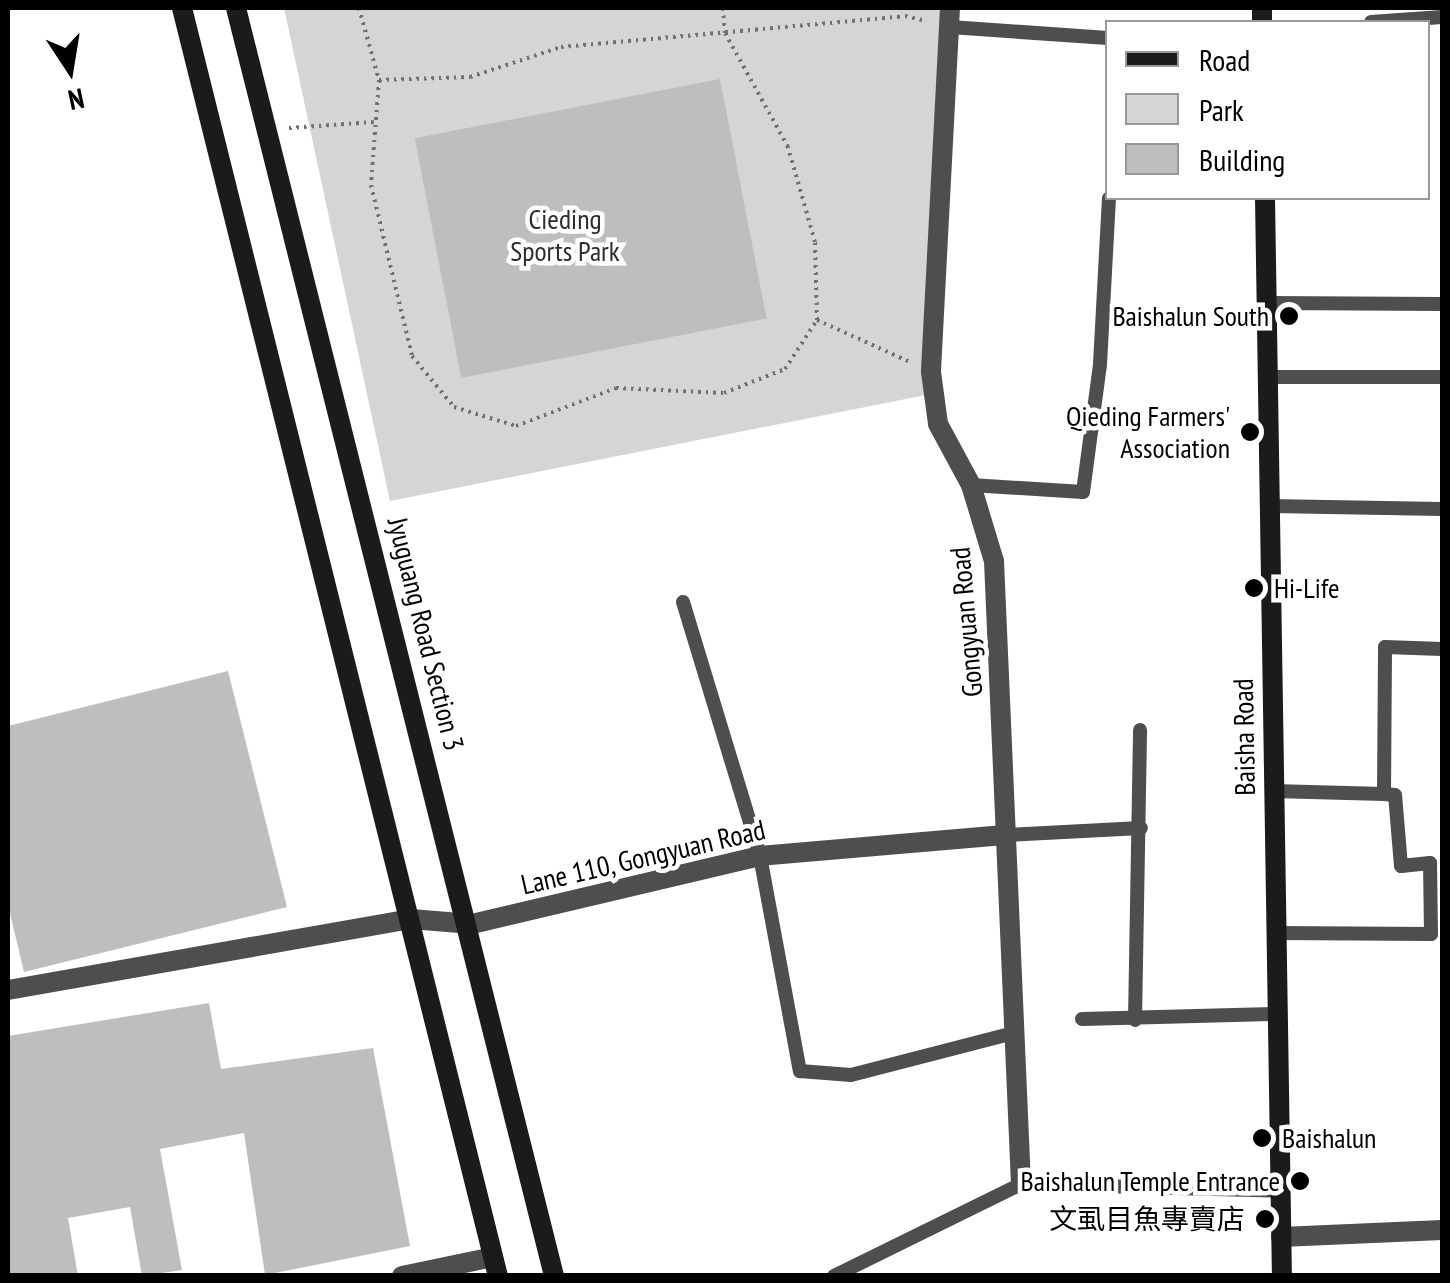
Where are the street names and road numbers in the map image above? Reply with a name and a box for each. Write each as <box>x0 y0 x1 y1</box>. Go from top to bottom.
street label: Jyuguang Road Section 3 <box>381 514 471 754</box>
street label: Gongyuan Road <box>943 546 989 698</box>
street label: Baisha Road <box>1226 678 1262 796</box>
street label: Lane 110, Gongyuan Road <box>517 812 769 902</box>

